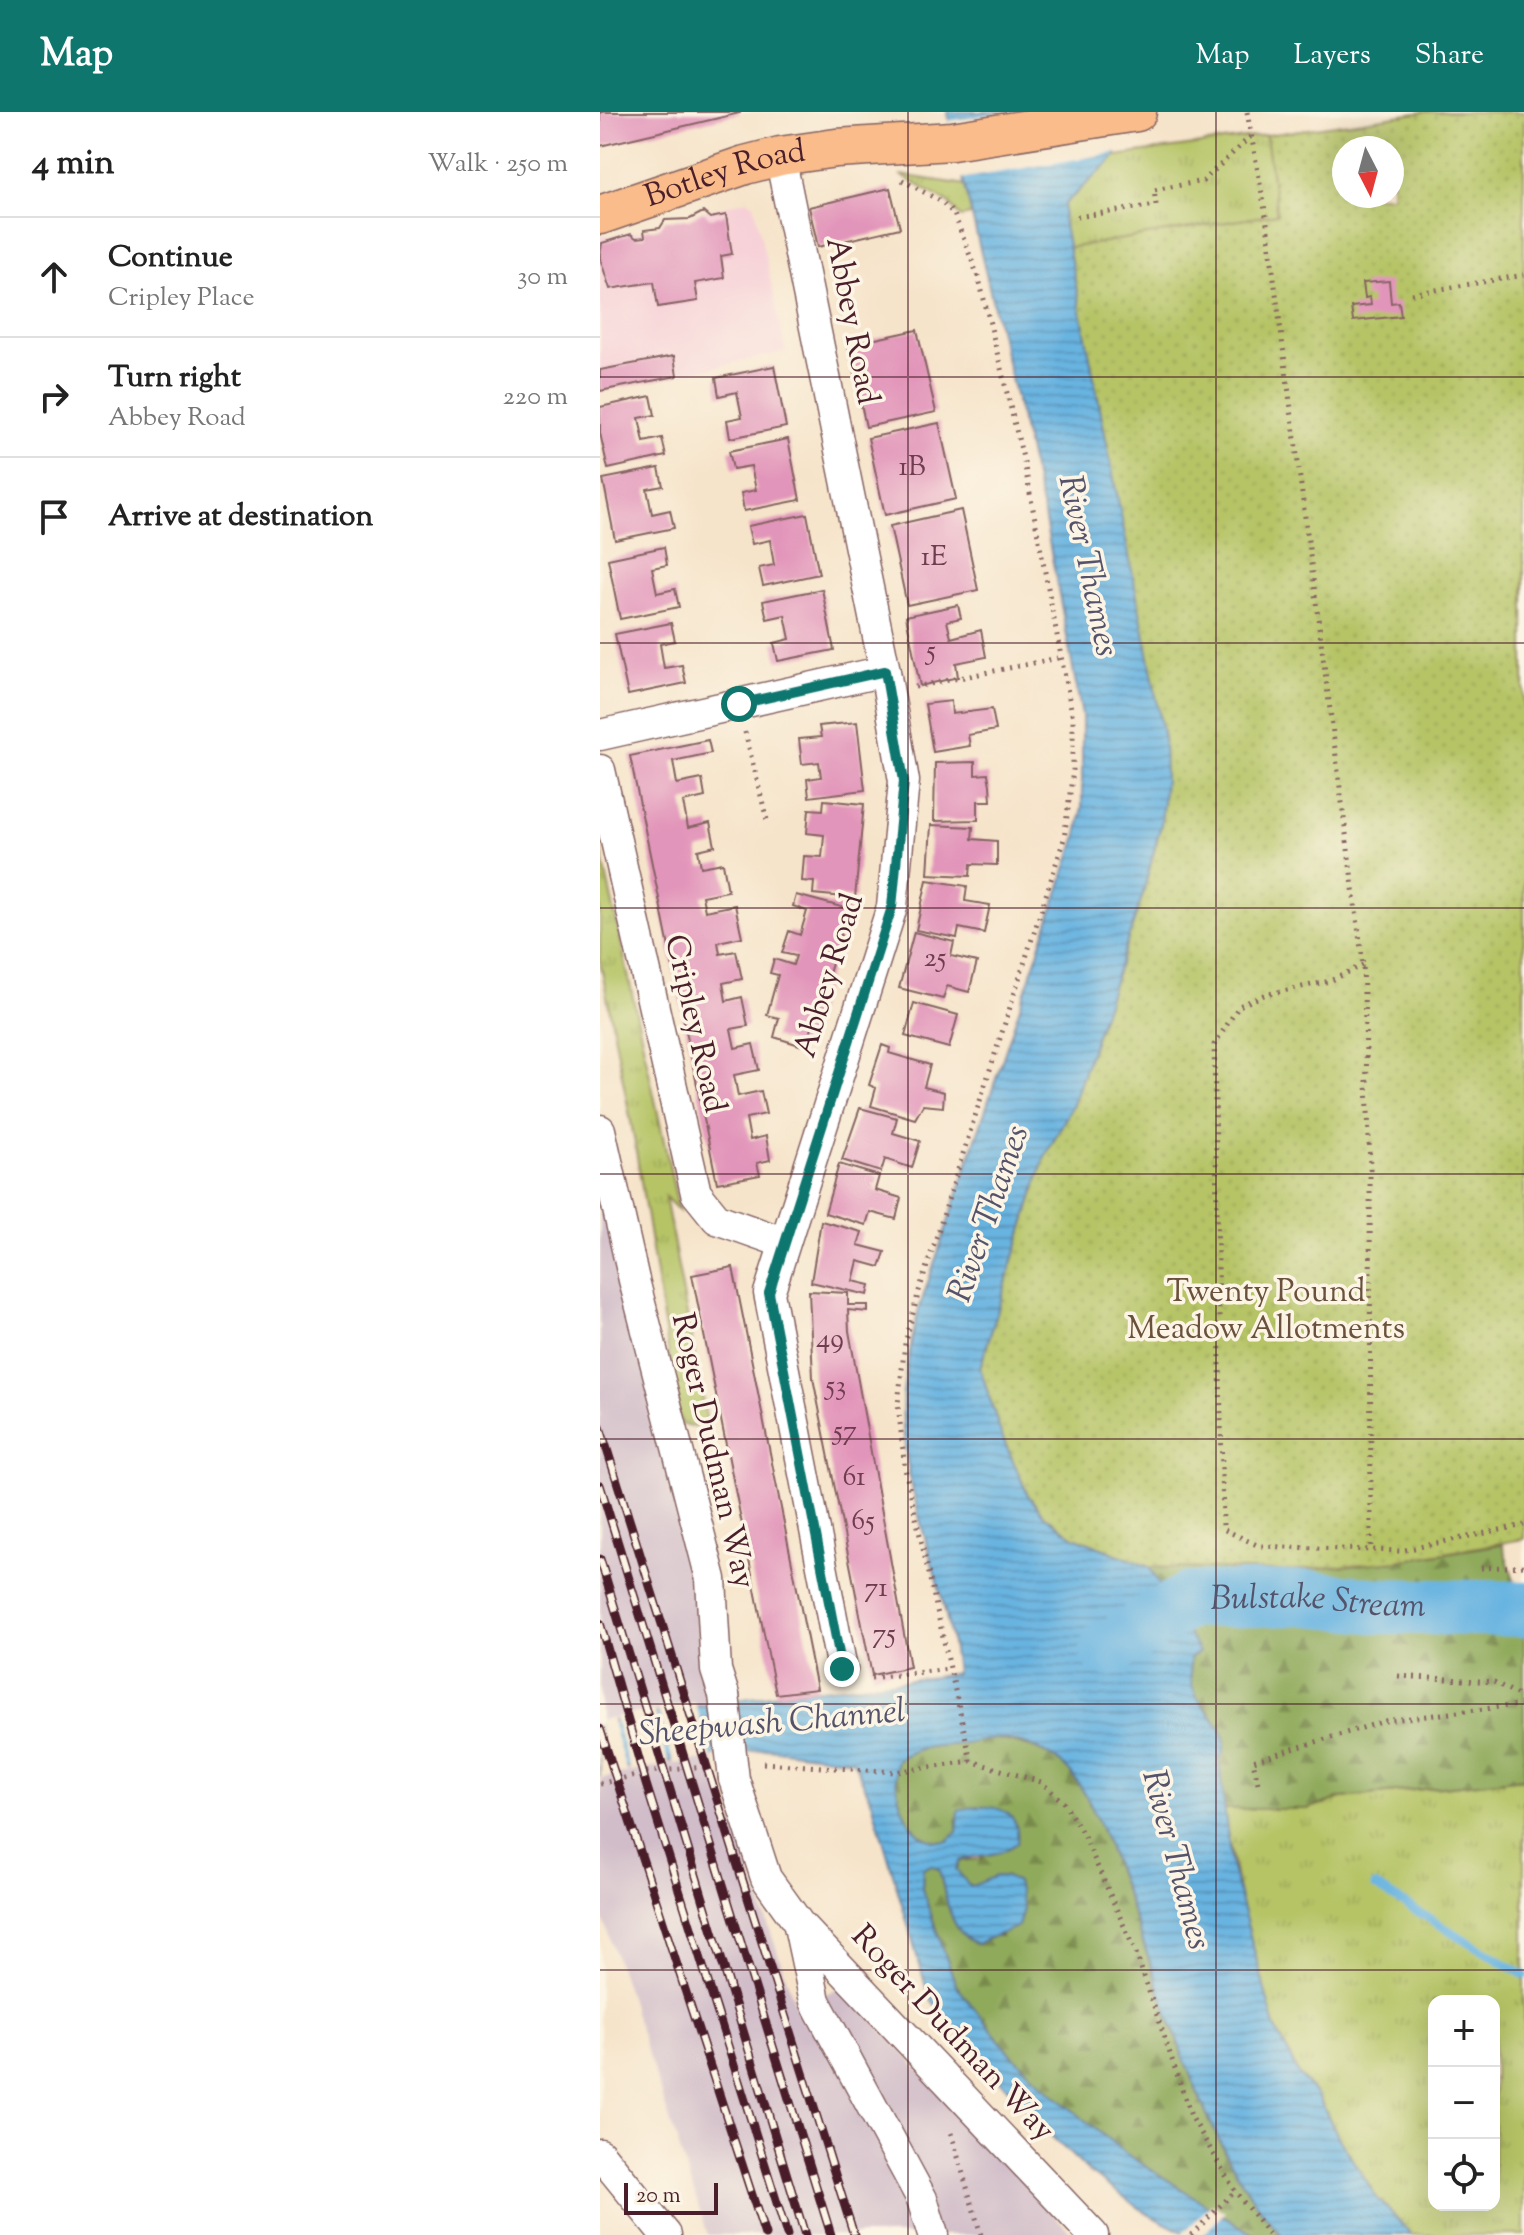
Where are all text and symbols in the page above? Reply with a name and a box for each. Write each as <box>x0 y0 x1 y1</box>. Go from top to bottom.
text: Map <box>40 29 113 83</box>
text: Map <box>1196 36 1249 76</box>
text: Layers <box>1293 36 1371 76</box>
text: Share <box>1415 36 1484 76</box>
street label: Botley Road <box>639 130 809 221</box>
north arrow <box>1332 136 1404 208</box>
text: 4 min <box>32 140 114 189</box>
text: Walk · 250 m <box>427 146 568 183</box>
street label: Abbey Road <box>812 233 890 409</box>
text: Continue <box>108 237 233 280</box>
icon: ahead <box>32 255 76 299</box>
text: 30 m <box>517 259 568 296</box>
text: Cripley Place <box>108 280 255 317</box>
text: Turn right <box>108 357 241 400</box>
icon: right <box>32 375 76 419</box>
text: 220 m <box>503 379 568 416</box>
text: Abbey Road <box>108 400 246 437</box>
house number: 1B <box>898 448 926 488</box>
water label: River Thames <box>1044 471 1130 661</box>
icon: arrive <box>32 495 76 539</box>
text: Arrive at destination <box>108 496 373 539</box>
house number: 1E <box>921 538 947 578</box>
house number: 5 <box>924 632 936 672</box>
route start <box>721 686 757 722</box>
street label: Abbey Road <box>783 888 877 1064</box>
street label: Cripley Road <box>651 930 737 1118</box>
house number: 25 <box>924 939 947 979</box>
water label: River Thames <box>937 1119 1043 1309</box>
park label: Twenty Pound Meadow Allotments <box>1127 1270 1405 1353</box>
street label: Roger Dudman Way <box>658 1309 766 1593</box>
house number: 49 <box>816 1320 844 1360</box>
house number: 53 <box>824 1367 846 1407</box>
house number: 57 <box>831 1412 857 1452</box>
house number: 61 <box>842 1458 866 1498</box>
house number: 65 <box>851 1502 875 1542</box>
house number: 71 <box>864 1569 888 1609</box>
water label: Bulstake Stream <box>1210 1573 1427 1631</box>
house number: 75 <box>872 1615 896 1655</box>
route end <box>824 1651 860 1687</box>
water label: Sheepwash Channel <box>636 1688 908 1760</box>
water label: River Thames <box>1127 1765 1223 1955</box>
street label: Roger Dudman Way <box>839 1915 1065 2153</box>
map controls <box>1428 1995 1500 2211</box>
button: + <box>1428 1995 1500 2067</box>
button: − <box>1428 2067 1500 2139</box>
button: locate <box>1428 2139 1500 2211</box>
scale bar <box>624 2179 718 2215</box>
text: 20 m <box>636 2181 681 2213</box>

